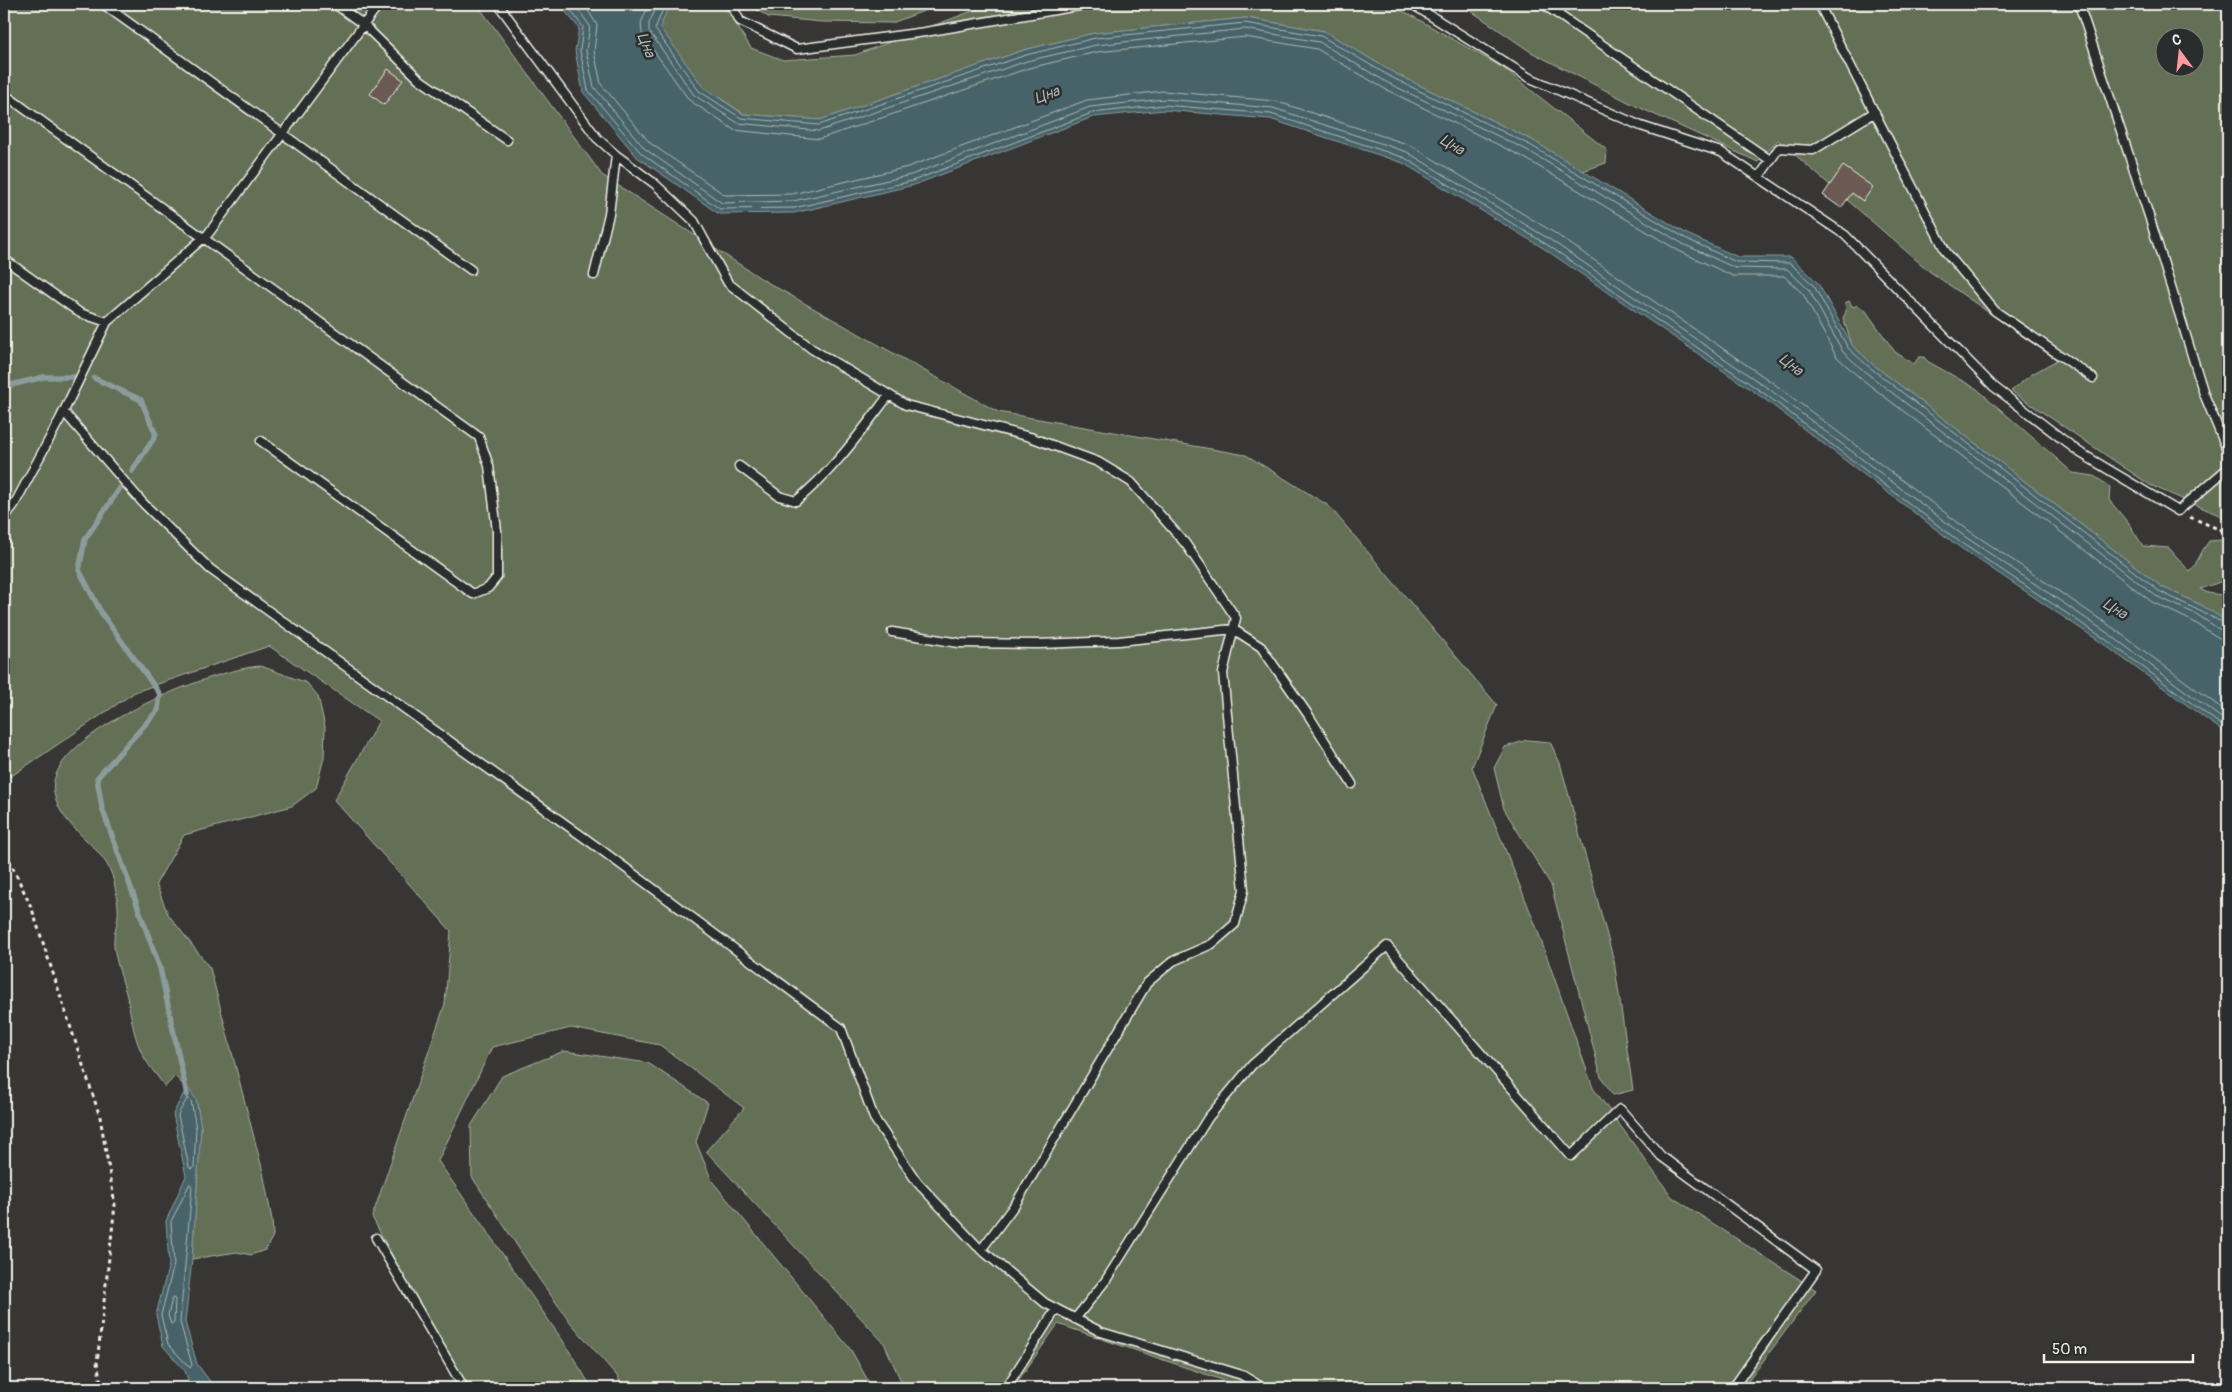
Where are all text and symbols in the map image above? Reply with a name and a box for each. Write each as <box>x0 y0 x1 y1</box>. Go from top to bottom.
north arrow <box>2154 28 2204 78</box>
water label: Цна <box>633 30 660 61</box>
text: С <box>2170 31 2183 49</box>
water label: Цна <box>1032 81 1063 108</box>
water label: Цна <box>1436 130 1469 160</box>
water label: Цна <box>1775 350 1808 381</box>
water label: Цна <box>2099 594 2132 624</box>
scale bar <box>2044 1332 2193 1364</box>
text: 50 m <box>2052 1340 2087 1359</box>

